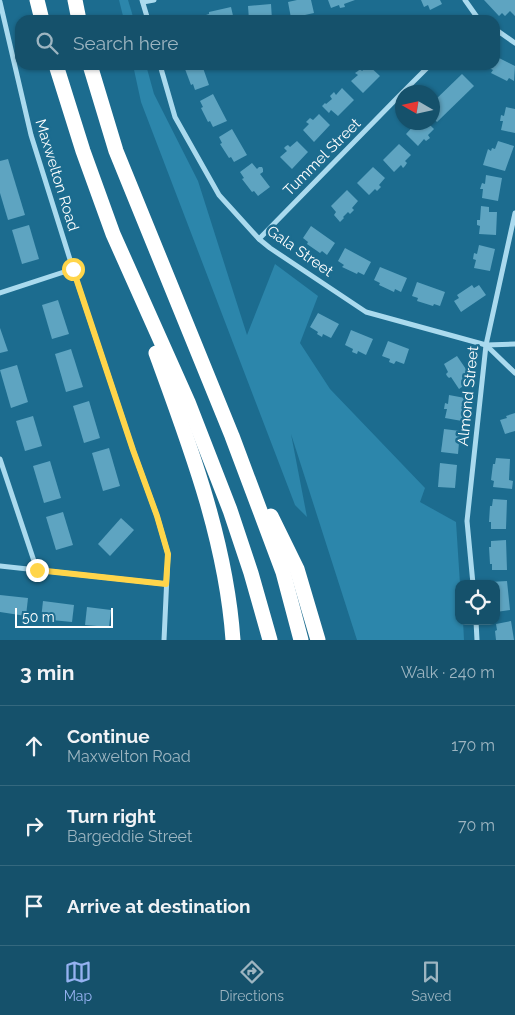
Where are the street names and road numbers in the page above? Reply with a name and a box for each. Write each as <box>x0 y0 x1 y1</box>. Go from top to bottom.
street label: Tummel Street <box>279 114 365 200</box>
street label: Maxwelton Road <box>31 117 83 233</box>
street label: Gala Street <box>263 222 337 280</box>
street label: Almond Street <box>454 345 482 447</box>

